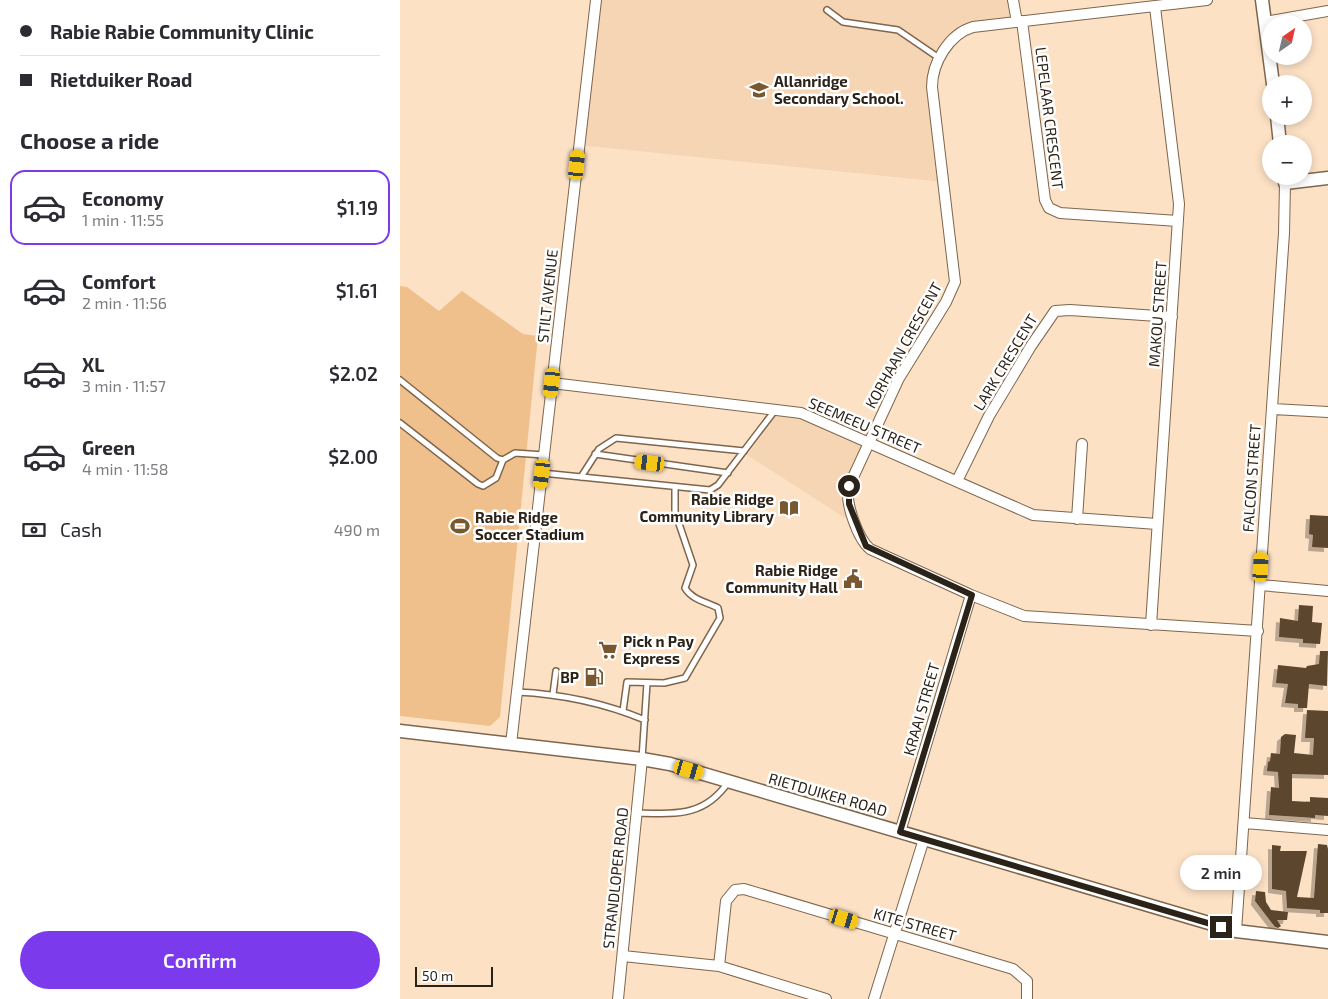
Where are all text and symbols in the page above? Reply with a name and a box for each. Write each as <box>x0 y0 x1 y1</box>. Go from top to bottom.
north arrow <box>1262 15 1312 65</box>
map controls <box>1262 15 1312 185</box>
text: Rabie Rabie Community Clinic <box>50 20 314 43</box>
street label: LEPELAAR CRESCENT <box>1032 46 1068 190</box>
text: Rietduiker Road <box>50 68 192 91</box>
place label: Allanridge Secondary School. <box>774 72 904 108</box>
button: + <box>1262 75 1312 125</box>
school or university icon: Allanridge Secondary School. <box>748 79 770 101</box>
text: Choose a ride <box>20 127 159 153</box>
button: − <box>1262 135 1312 185</box>
car <box>567 149 586 181</box>
icon: car <box>22 185 67 230</box>
text: Economy <box>82 187 164 210</box>
text: $1.19 <box>336 196 378 219</box>
text: 1 min · 11:55 <box>82 210 164 229</box>
street label: STILT AVENUE <box>533 248 561 344</box>
street label: MAKOU STREET <box>1144 260 1170 368</box>
icon: car <box>22 268 67 313</box>
text: Comfort <box>82 270 156 293</box>
text: $1.61 <box>336 279 378 302</box>
street label: KORHAAN CRESCENT <box>861 279 945 411</box>
text: 2 min · 11:56 <box>82 293 167 312</box>
street label: LARK CRESCENT <box>969 310 1041 413</box>
icon: car <box>22 351 67 396</box>
text: XL <box>82 353 104 376</box>
text: $2.02 <box>329 362 378 385</box>
car <box>542 367 561 399</box>
text: 3 min · 11:57 <box>82 376 166 395</box>
street label: SEEMEEU STREET <box>806 393 924 457</box>
street label: FALCON STREET <box>1238 423 1264 533</box>
icon: car <box>22 434 67 479</box>
text: Green <box>82 436 135 459</box>
text: $2.00 <box>328 445 378 468</box>
car <box>634 454 665 472</box>
car <box>532 458 551 490</box>
text: 4 min · 11:58 <box>82 459 168 478</box>
route start <box>838 475 860 497</box>
place label: Rabie Ridge Community Library <box>639 490 774 526</box>
library icon: Rabie Ridge Community Library <box>778 497 800 519</box>
place label: Rabie Ridge Soccer Stadium <box>475 508 584 543</box>
sports icon: Rabie Ridge Soccer Stadium <box>449 515 471 537</box>
icon: cash <box>20 516 48 544</box>
text: Cash <box>60 518 102 541</box>
text: 490 m <box>334 520 380 539</box>
car <box>1252 552 1269 582</box>
place label: Rabie Ridge Community Hall <box>726 561 838 597</box>
public building icon: Rabie Ridge Community Hall <box>842 568 864 590</box>
place label: Pick n Pay Express <box>623 632 695 667</box>
supermarket icon: Pick n Pay Express <box>597 639 619 661</box>
street label: KRAAI STREET <box>899 660 943 758</box>
fuel station icon: BP <box>583 666 605 688</box>
place label: BP <box>560 668 579 686</box>
car <box>672 759 705 781</box>
street label: RIETDUIKER ROAD <box>767 768 889 820</box>
street label: STRANDLOPER ROAD <box>599 806 631 950</box>
callout: 2 min <box>1180 854 1262 890</box>
text: 2 min <box>1201 863 1241 882</box>
street label: KITE STREET <box>872 904 959 944</box>
car <box>827 907 860 931</box>
route end <box>1210 916 1232 938</box>
button: Confirm <box>20 931 380 989</box>
scale bar <box>415 964 492 987</box>
text: 50 m <box>422 967 453 984</box>

